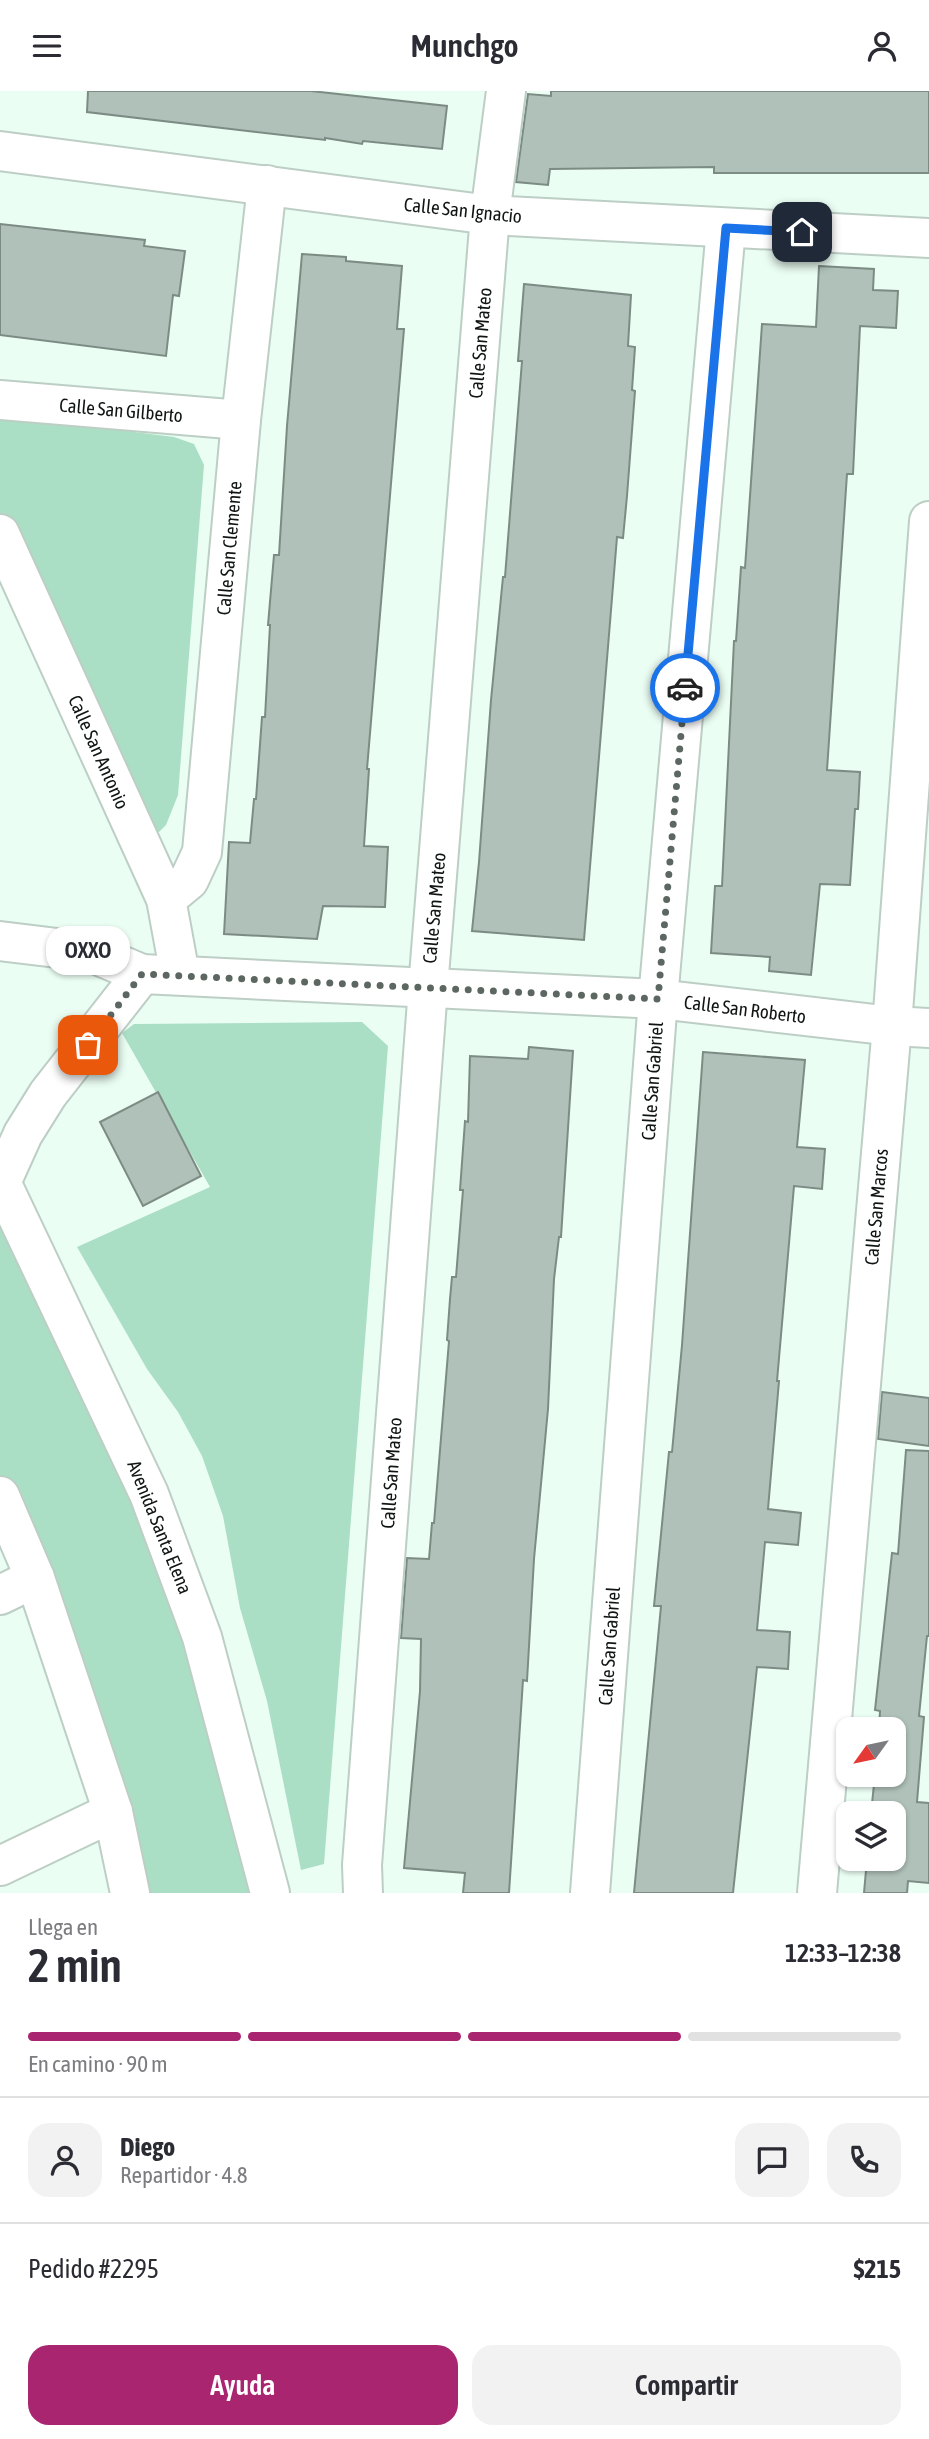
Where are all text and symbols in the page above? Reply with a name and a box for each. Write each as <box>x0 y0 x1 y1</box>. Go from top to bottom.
icon: menu <box>28 27 66 65</box>
text: Munchgo <box>411 27 518 64</box>
icon: person <box>863 27 901 65</box>
street label: Calle San Ignacio <box>403 193 523 227</box>
pin <box>772 202 832 262</box>
icon: home <box>783 213 821 251</box>
street label: Calle San Mateo <box>464 286 496 399</box>
street label: Calle San Gilberto <box>58 394 184 426</box>
street label: Calle San Clemente <box>212 480 246 616</box>
courier <box>650 653 720 723</box>
icon: car <box>666 669 704 707</box>
street label: Calle San Antonio <box>64 692 134 812</box>
street label: Calle San Mateo <box>418 851 450 964</box>
callout: OXXO <box>46 926 130 975</box>
text: OXXO <box>65 937 111 963</box>
street label: Calle San Roberto <box>683 991 807 1027</box>
pin <box>58 1015 118 1075</box>
street label: Calle San Gabriel <box>637 1021 667 1141</box>
icon: bag <box>69 1026 107 1064</box>
street label: Calle San Marcos <box>860 1147 892 1266</box>
street label: Calle San Mateo <box>376 1417 406 1529</box>
street label: Avenida Santa Elena <box>123 1457 197 1597</box>
street label: Calle San Gabriel <box>594 1586 624 1706</box>
north arrow <box>836 1717 906 1787</box>
map controls <box>836 1717 906 1871</box>
button: layers <box>836 1801 906 1871</box>
text: Llega en <box>28 1914 98 1940</box>
text: 12:33–12:38 <box>785 1938 901 1968</box>
text: 2 min <box>28 1939 122 1992</box>
text: En camino · 90 m <box>28 2051 168 2077</box>
button: person <box>28 2123 102 2197</box>
button: chat <box>735 2123 809 2197</box>
button: phone <box>827 2123 901 2197</box>
text: Diego <box>120 2132 175 2162</box>
text: Repartidor · 4.8 <box>120 2162 247 2188</box>
text: Pedido #2295 <box>28 2254 159 2284</box>
text: $215 <box>853 2254 901 2284</box>
button: Ayuda <box>28 2345 458 2425</box>
button: Compartir <box>472 2345 901 2425</box>

